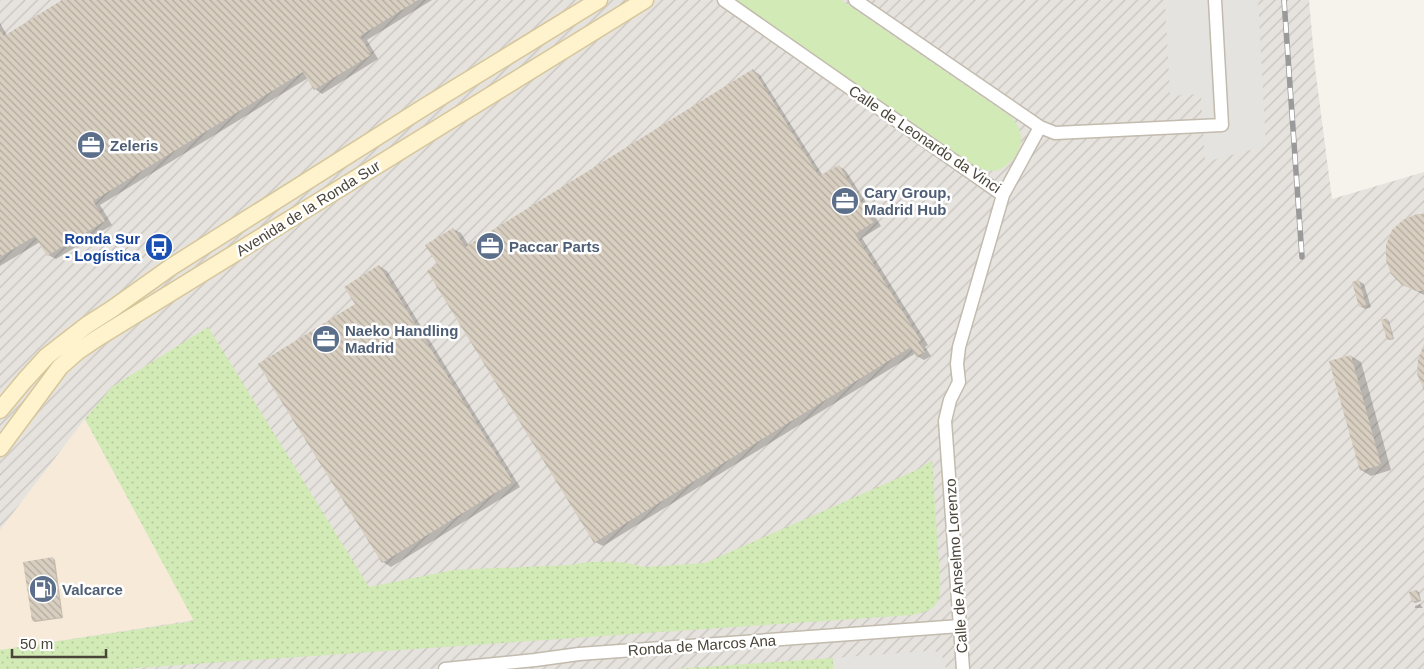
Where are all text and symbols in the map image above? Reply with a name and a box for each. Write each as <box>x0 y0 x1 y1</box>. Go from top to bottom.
street label: Calle de Leonardo da Vinci <box>846 82 1004 196</box>
office icon: Zeleris <box>76 130 106 160</box>
place label: Zeleris <box>110 137 158 154</box>
street label: Avenida de la Ronda Sur <box>233 157 383 259</box>
place label: Cary Group, Madrid Hub <box>864 184 951 218</box>
office icon: Cary Group, Madrid Hub <box>830 186 860 216</box>
place label: Ronda Sur - Logística <box>64 230 141 264</box>
office icon: Paccar Parts <box>475 231 505 261</box>
bus stop icon: Ronda Sur - Logística <box>144 232 174 262</box>
place label: Paccar Parts <box>509 238 600 255</box>
place label: Naeko Handling Madrid <box>345 322 458 356</box>
office icon: Naeko Handling Madrid <box>311 324 341 354</box>
street label: Calle de Anselmo Lorenzo <box>941 478 971 654</box>
fuel station icon: Valcarce <box>28 574 58 604</box>
place label: Valcarce <box>62 581 123 598</box>
scale bar <box>12 626 106 658</box>
street label: Ronda de Marcos Ana <box>627 631 777 659</box>
text: 50 m <box>20 635 53 652</box>

